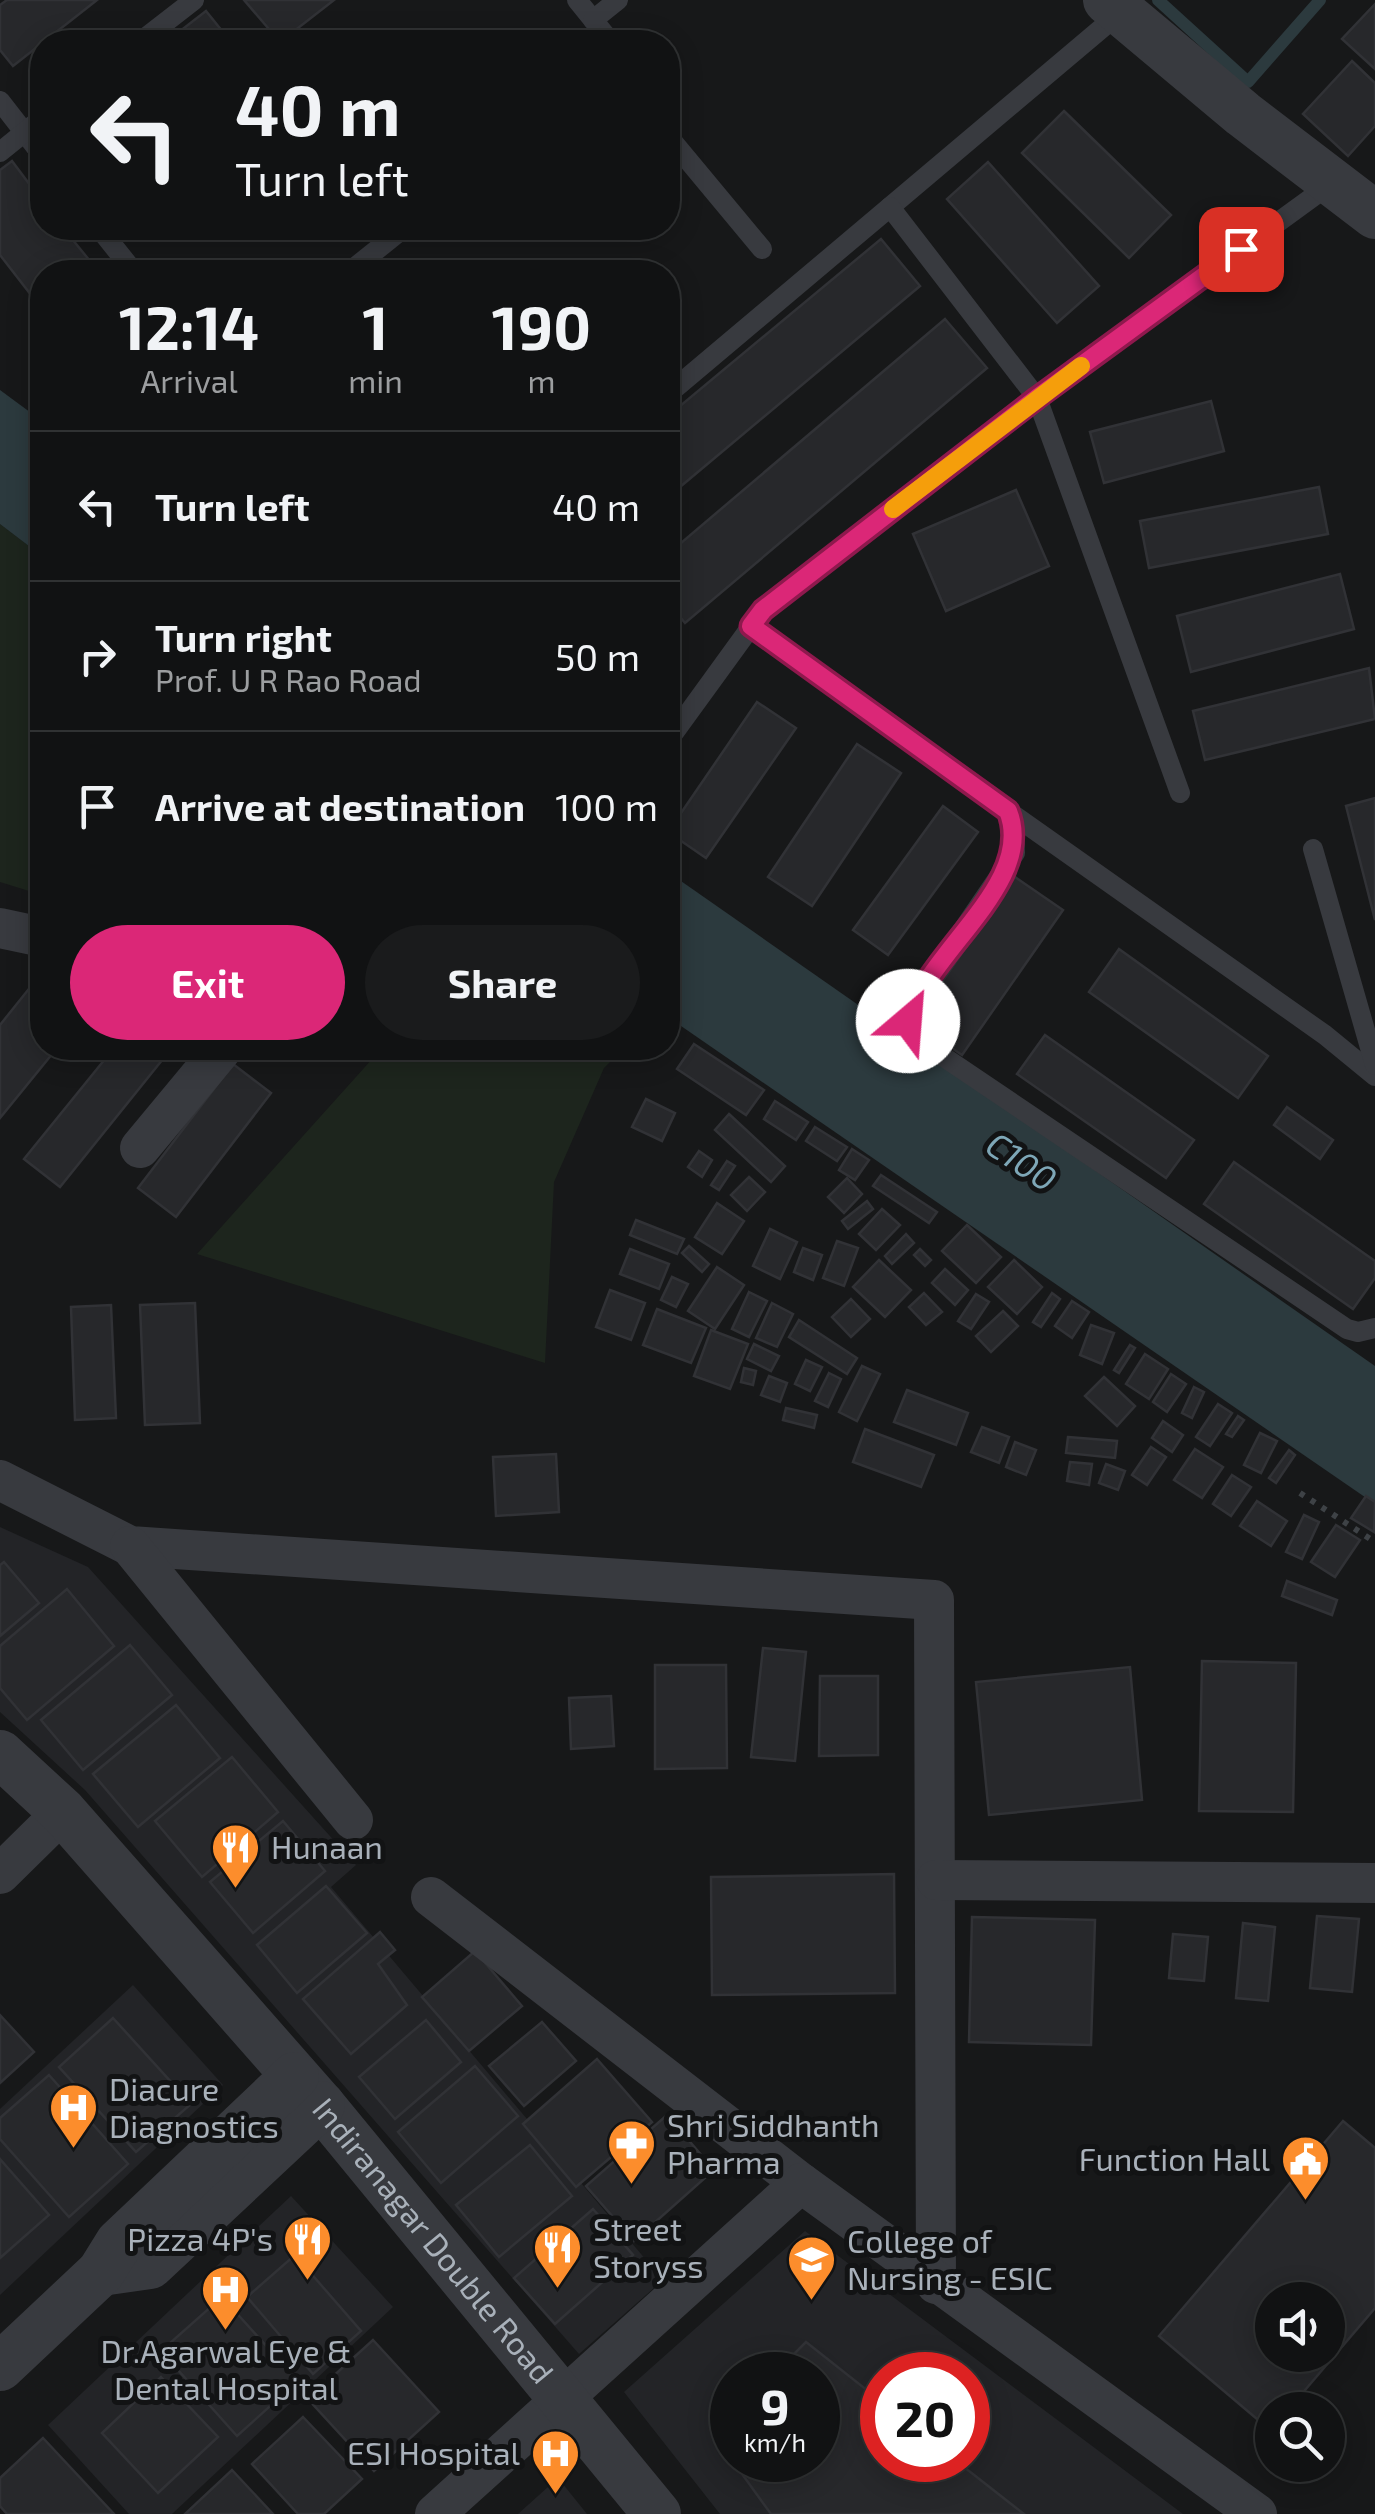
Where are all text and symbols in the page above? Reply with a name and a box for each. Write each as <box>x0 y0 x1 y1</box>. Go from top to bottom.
text: 40 m <box>235 66 401 150</box>
icon: left <box>70 70 200 200</box>
text: Turn left <box>235 151 409 205</box>
pin <box>1199 207 1284 292</box>
icon: arrive <box>1214 222 1269 277</box>
text: 12:14 <box>119 290 259 362</box>
text: 1 <box>363 290 389 362</box>
text: 190 <box>492 290 591 362</box>
text: Arrival <box>140 361 238 399</box>
text: min <box>348 361 403 399</box>
text: m <box>527 361 555 399</box>
icon: left <box>70 479 125 534</box>
text: Turn left <box>155 483 310 529</box>
text: 40 m <box>552 483 640 529</box>
text: Turn right <box>155 614 332 660</box>
icon: right <box>70 629 125 684</box>
text: 50 m <box>555 633 640 679</box>
text: Prof. U R Rao Road <box>155 660 422 698</box>
icon: arrive <box>70 779 125 834</box>
text: Arrive at destination <box>155 783 525 829</box>
text: 100 m <box>555 783 658 829</box>
button: Exit <box>70 925 345 1040</box>
button: Share <box>365 925 640 1040</box>
position arrow <box>856 969 960 1073</box>
water label: C100 <box>979 1122 1065 1199</box>
restaurant icon: Hunaan <box>210 1822 262 1890</box>
place label: Hunaan <box>271 1827 383 1865</box>
place label: Diacure Diagnostics <box>109 2069 279 2144</box>
hospital icon: Diacure Diagnostics <box>48 2082 100 2150</box>
street label: Indiranagar Double Road <box>306 2089 563 2390</box>
place label: Shri Siddhanth Pharma <box>667 2105 880 2180</box>
pharmacy icon: Shri Siddhanth Pharma <box>606 2118 658 2186</box>
public building icon: Function Hall <box>1279 2134 1331 2202</box>
place label: Function Hall <box>1079 2139 1270 2177</box>
place label: Street Storyss <box>593 2209 703 2284</box>
restaurant icon: Pizza 4P's <box>282 2214 334 2282</box>
place label: Pizza 4P's <box>127 2219 273 2257</box>
place label: College of Nursing - ESIC <box>847 2221 1052 2296</box>
restaurant icon: Street Storyss <box>532 2222 584 2290</box>
school or university icon: College of Nursing - ESIC <box>786 2234 838 2302</box>
hospital icon: Dr.Agarwal Eye & Dental Hospital <box>200 2264 252 2332</box>
map controls <box>1255 2282 1345 2482</box>
button: sound <box>1255 2282 1345 2372</box>
place label: Dr.Agarwal Eye & Dental Hospital <box>100 2331 352 2406</box>
speed limit sign: 20 <box>860 2352 990 2482</box>
text: 9 <box>760 2375 790 2435</box>
button: search <box>1255 2392 1345 2482</box>
text: km/h <box>744 2427 806 2457</box>
hospital icon: ESI Hospital <box>529 2428 581 2496</box>
place label: ESI Hospital <box>347 2433 520 2471</box>

